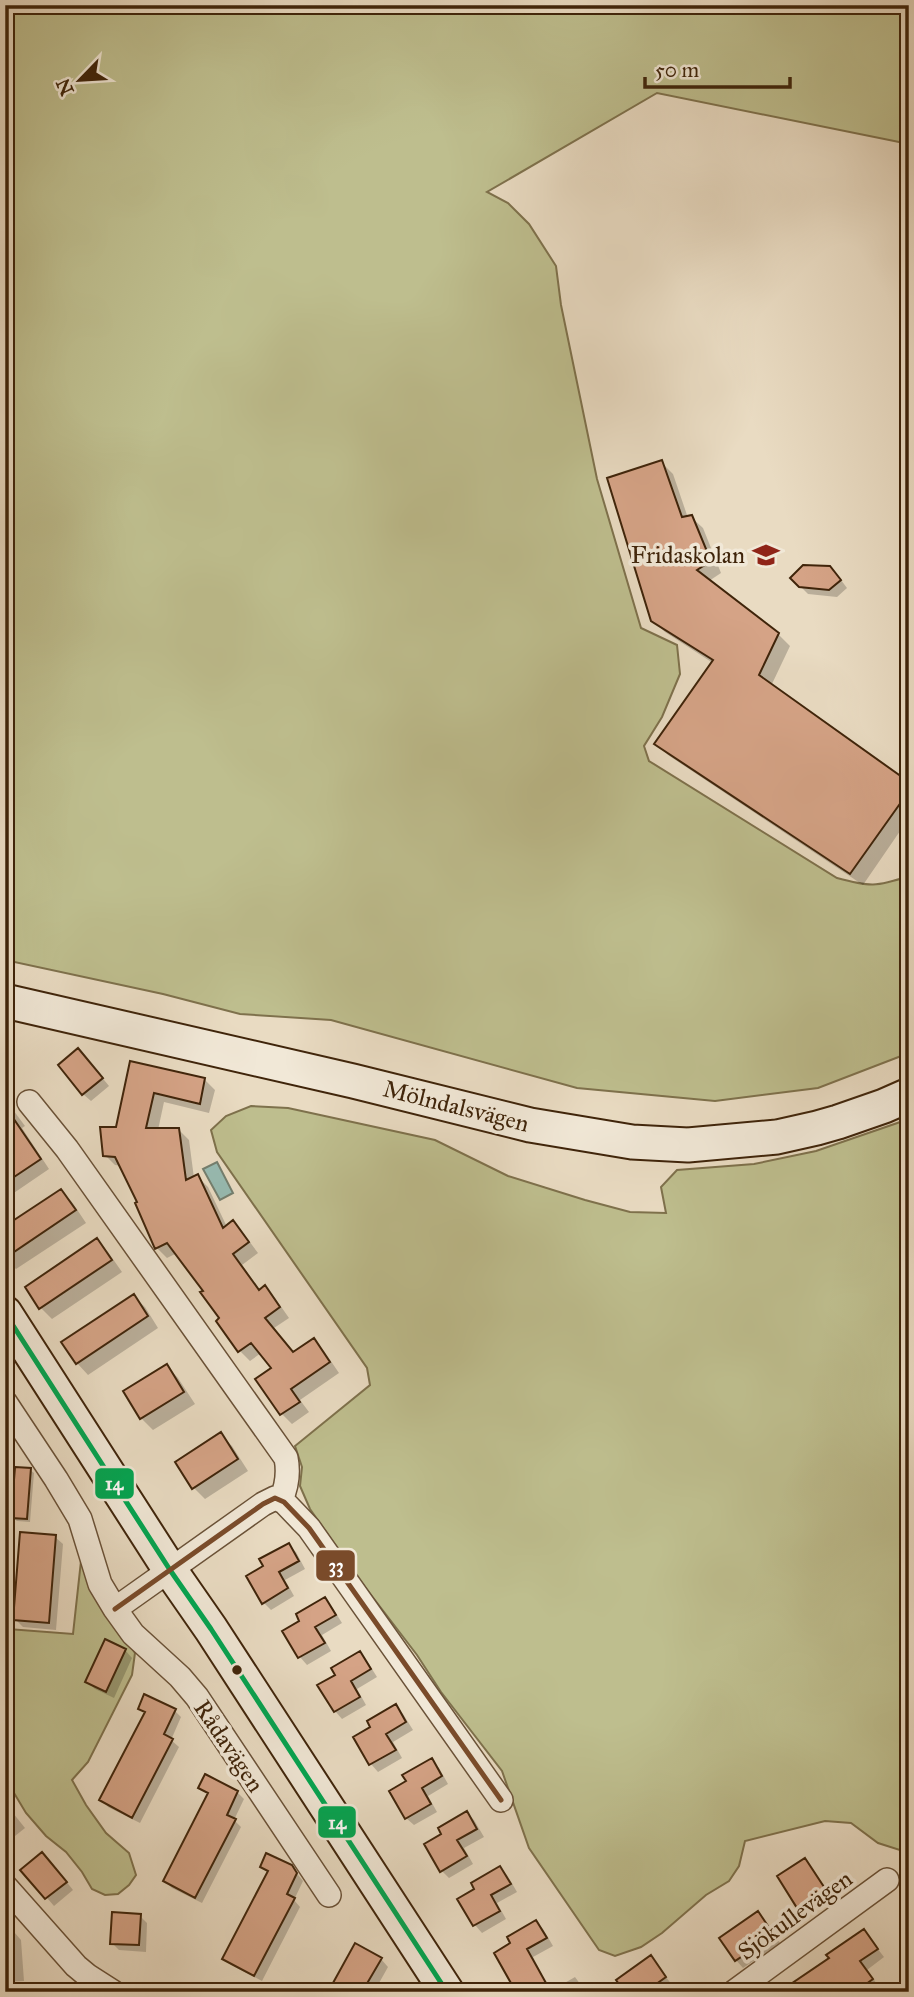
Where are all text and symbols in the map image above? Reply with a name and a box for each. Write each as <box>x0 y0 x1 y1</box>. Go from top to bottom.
north arrow <box>46 46 116 116</box>
scale bar <box>645 46 790 90</box>
text: 50 m <box>655 57 700 83</box>
text: N <box>51 75 79 99</box>
place label: Fridaskolan <box>631 540 745 570</box>
school or university icon: Fridaskolan <box>751 540 781 570</box>
street label: Mölndalsvägen <box>380 1073 532 1139</box>
line badge: 14 <box>94 1467 135 1500</box>
text: 14 <box>105 1472 124 1496</box>
line badge: 33 <box>315 1549 356 1582</box>
text: 33 <box>328 1554 344 1578</box>
unlabelled marker <box>230 1663 244 1677</box>
street label: Rådavägen <box>187 1694 271 1798</box>
line badge: 14 <box>317 1805 357 1839</box>
text: 14 <box>328 1811 347 1835</box>
street label: Sjökullevägen <box>732 1863 858 1967</box>

